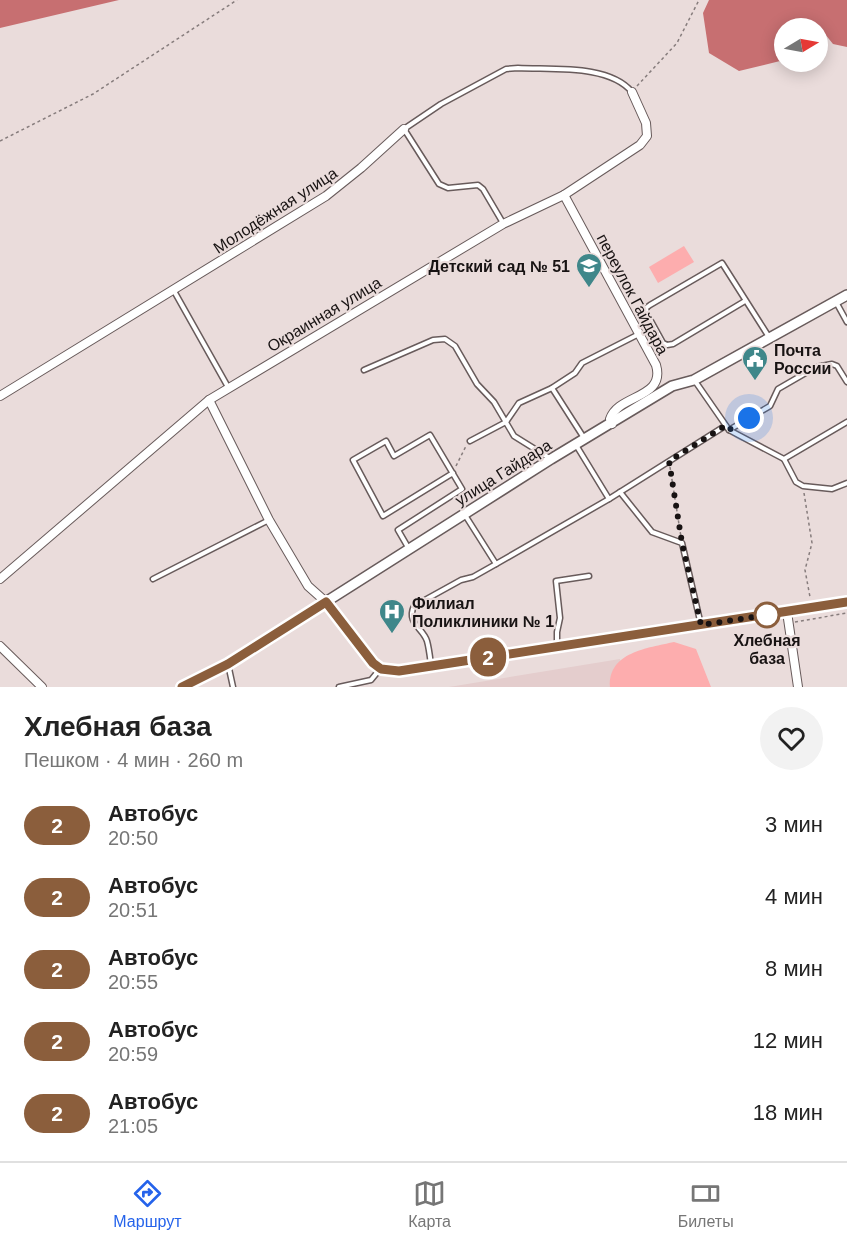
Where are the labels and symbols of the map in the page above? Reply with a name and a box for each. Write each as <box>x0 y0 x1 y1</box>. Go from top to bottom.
north arrow <box>774 18 828 72</box>
street label: Молодёжная улица <box>210 164 340 257</box>
street label: переулок Гайдара <box>594 231 672 358</box>
school or university icon: Детский сад № 51 <box>574 251 604 289</box>
place label: Детский сад № 51 <box>428 258 570 275</box>
street label: Окраинная улица <box>264 274 384 355</box>
place label: Почта России <box>774 342 831 377</box>
public building icon: Почта России <box>740 344 770 382</box>
your location <box>734 403 764 433</box>
street label: улица Гайдара <box>452 436 555 509</box>
place label: Филиал Поликлиники № 1 <box>412 595 554 630</box>
hospital icon: Филиал Поликлиники № 1 <box>377 597 407 635</box>
marker: Хлебная база <box>754 602 780 628</box>
place label: Хлебная база <box>733 632 801 667</box>
line badge: 2 <box>468 638 508 676</box>

